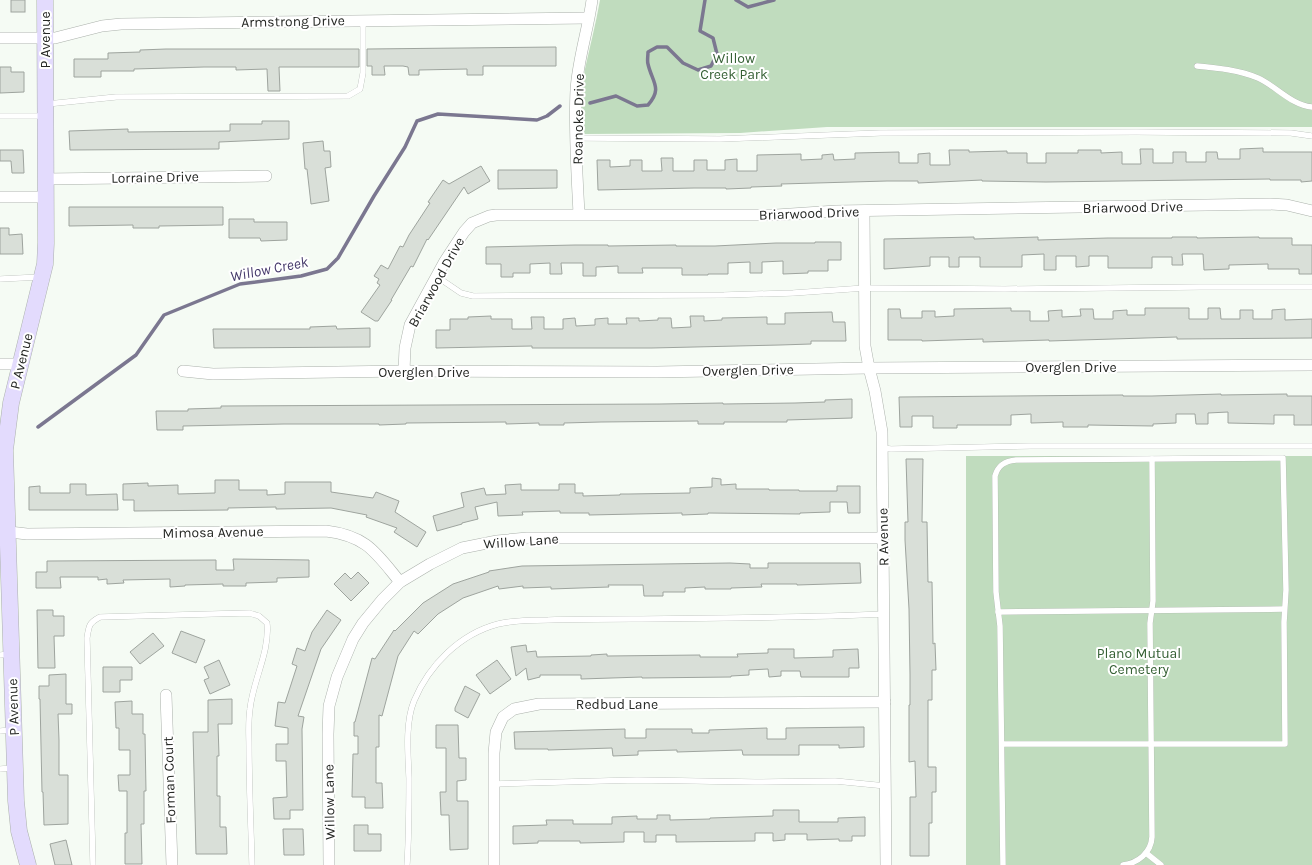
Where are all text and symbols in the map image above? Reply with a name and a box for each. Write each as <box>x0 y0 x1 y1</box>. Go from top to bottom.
street label: P Avenue <box>37 11 54 69</box>
street label: Armstrong Drive <box>241 12 345 31</box>
park label: Willow Creek Park <box>700 50 768 83</box>
street label: Roanoke Drive <box>569 73 588 165</box>
street label: Lorraine Drive <box>111 168 199 187</box>
street label: Briarwood Drive <box>1083 198 1183 217</box>
street label: Briarwood Drive <box>759 203 860 224</box>
street label: Briarwood Drive <box>405 234 468 330</box>
water label: Willow Creek <box>229 253 310 285</box>
street label: P Avenue <box>6 331 37 391</box>
street label: Overglen Drive <box>1025 359 1117 376</box>
street label: Overglen Drive <box>702 361 794 380</box>
street label: Overglen Drive <box>378 364 470 381</box>
street label: R Avenue <box>874 508 893 566</box>
street label: Mimosa Avenue <box>162 523 264 542</box>
street label: Willow Lane <box>483 530 559 553</box>
park label: Plano Mutual Cemetery <box>1097 645 1181 678</box>
street label: P Avenue <box>4 678 23 736</box>
street label: Redbud Lane <box>576 696 658 713</box>
street label: Forman Court <box>159 736 180 824</box>
street label: Willow Lane <box>320 764 339 840</box>

